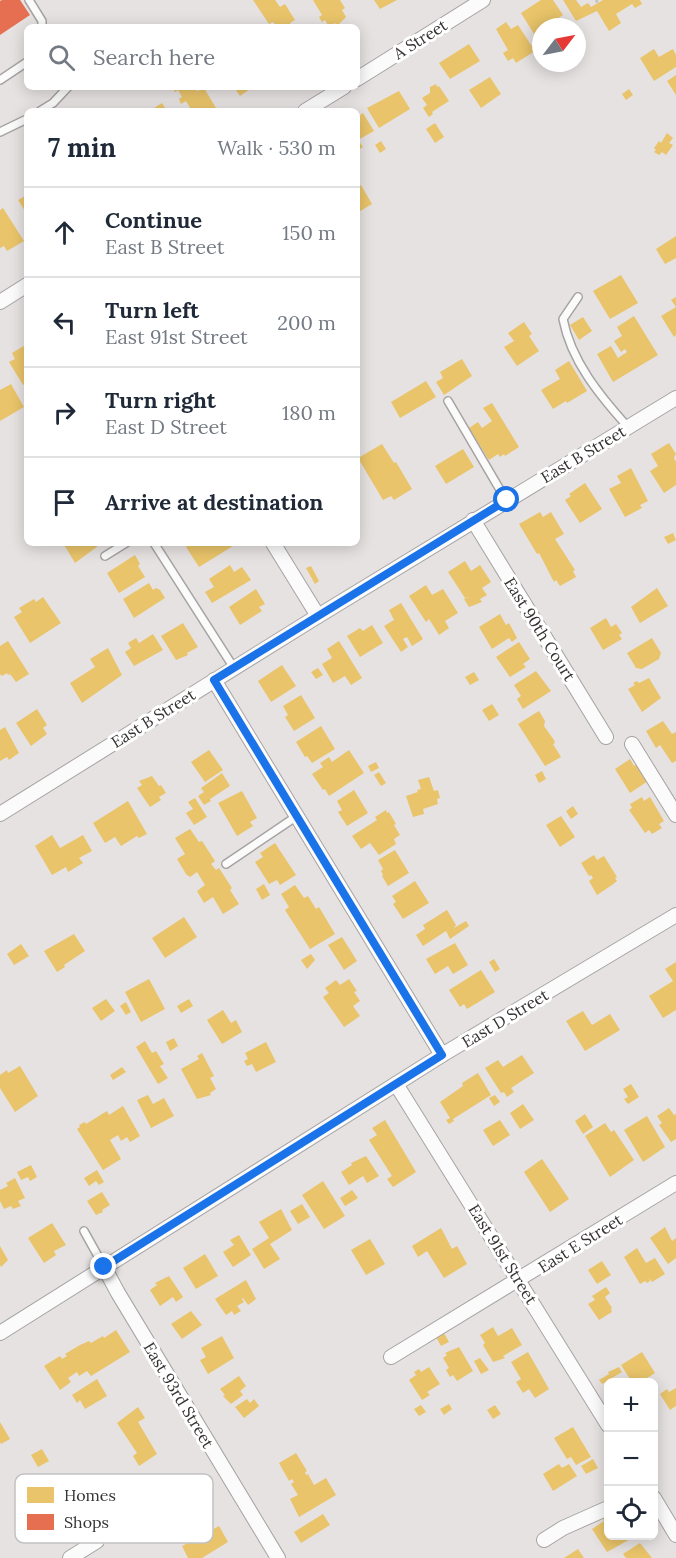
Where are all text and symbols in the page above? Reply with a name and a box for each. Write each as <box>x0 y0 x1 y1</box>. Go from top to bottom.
street label: A Street <box>389 14 451 64</box>
north arrow <box>532 18 586 72</box>
search box <box>24 24 360 90</box>
icon: search <box>45 41 78 74</box>
text: Search here <box>93 43 215 71</box>
text: 7 min <box>48 131 116 164</box>
text: Walk · 530 m <box>217 135 336 160</box>
text: Continue <box>105 206 202 234</box>
icon: ahead <box>48 216 81 249</box>
text: 150 m <box>282 220 336 245</box>
text: East B Street <box>105 234 224 259</box>
text: Turn left <box>105 296 199 324</box>
icon: left <box>48 306 81 339</box>
text: 200 m <box>277 310 336 335</box>
text: East 91st Street <box>105 324 248 349</box>
text: Turn right <box>105 386 216 414</box>
icon: right <box>48 396 81 429</box>
text: 180 m <box>282 400 336 425</box>
text: East D Street <box>105 414 227 439</box>
street label: East B Street <box>537 420 630 487</box>
icon: arrive <box>48 486 81 519</box>
route start <box>493 486 519 512</box>
text: Arrive at destination <box>105 488 323 516</box>
street label: East 90th Court <box>500 573 580 685</box>
street label: East B Street <box>107 684 199 752</box>
street label: East D Street <box>458 984 553 1052</box>
street label: East 91st Street <box>464 1200 542 1308</box>
street label: East E Street <box>534 1209 626 1277</box>
route end <box>90 1253 116 1279</box>
street label: East 93rd Street <box>139 1338 219 1452</box>
map controls <box>604 1378 658 1540</box>
button: + <box>604 1378 658 1432</box>
button: − <box>604 1432 658 1486</box>
legend <box>15 1474 213 1543</box>
text: Homes <box>64 1485 116 1505</box>
button: locate <box>604 1486 658 1540</box>
text: Shops <box>64 1512 109 1532</box>

